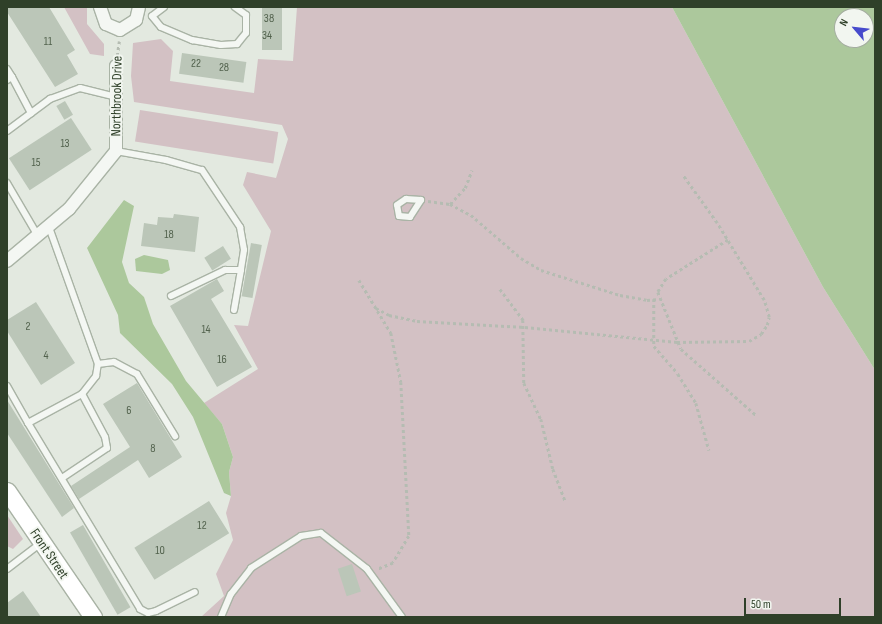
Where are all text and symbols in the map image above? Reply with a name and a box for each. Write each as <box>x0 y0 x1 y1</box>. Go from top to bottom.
north arrow <box>834 8 874 48</box>
house number: 38 <box>264 12 274 26</box>
text: N <box>837 17 851 28</box>
house number: 34 <box>262 29 272 43</box>
house number: 11 <box>44 35 52 49</box>
street label: Northbrook Drive <box>108 56 126 136</box>
house number: 22 <box>191 57 201 71</box>
house number: 28 <box>219 61 229 75</box>
house number: 13 <box>60 137 70 151</box>
house number: 15 <box>31 156 41 170</box>
house number: 18 <box>164 228 174 242</box>
house number: 2 <box>26 320 30 334</box>
house number: 14 <box>201 323 211 337</box>
house number: 4 <box>43 349 49 363</box>
house number: 16 <box>217 353 227 367</box>
house number: 6 <box>126 404 132 418</box>
house number: 8 <box>150 442 156 456</box>
house number: 12 <box>197 519 207 533</box>
street label: Front Street <box>26 526 72 582</box>
house number: 10 <box>155 544 165 558</box>
scale bar <box>746 590 843 616</box>
text: 50 m <box>751 597 771 612</box>

